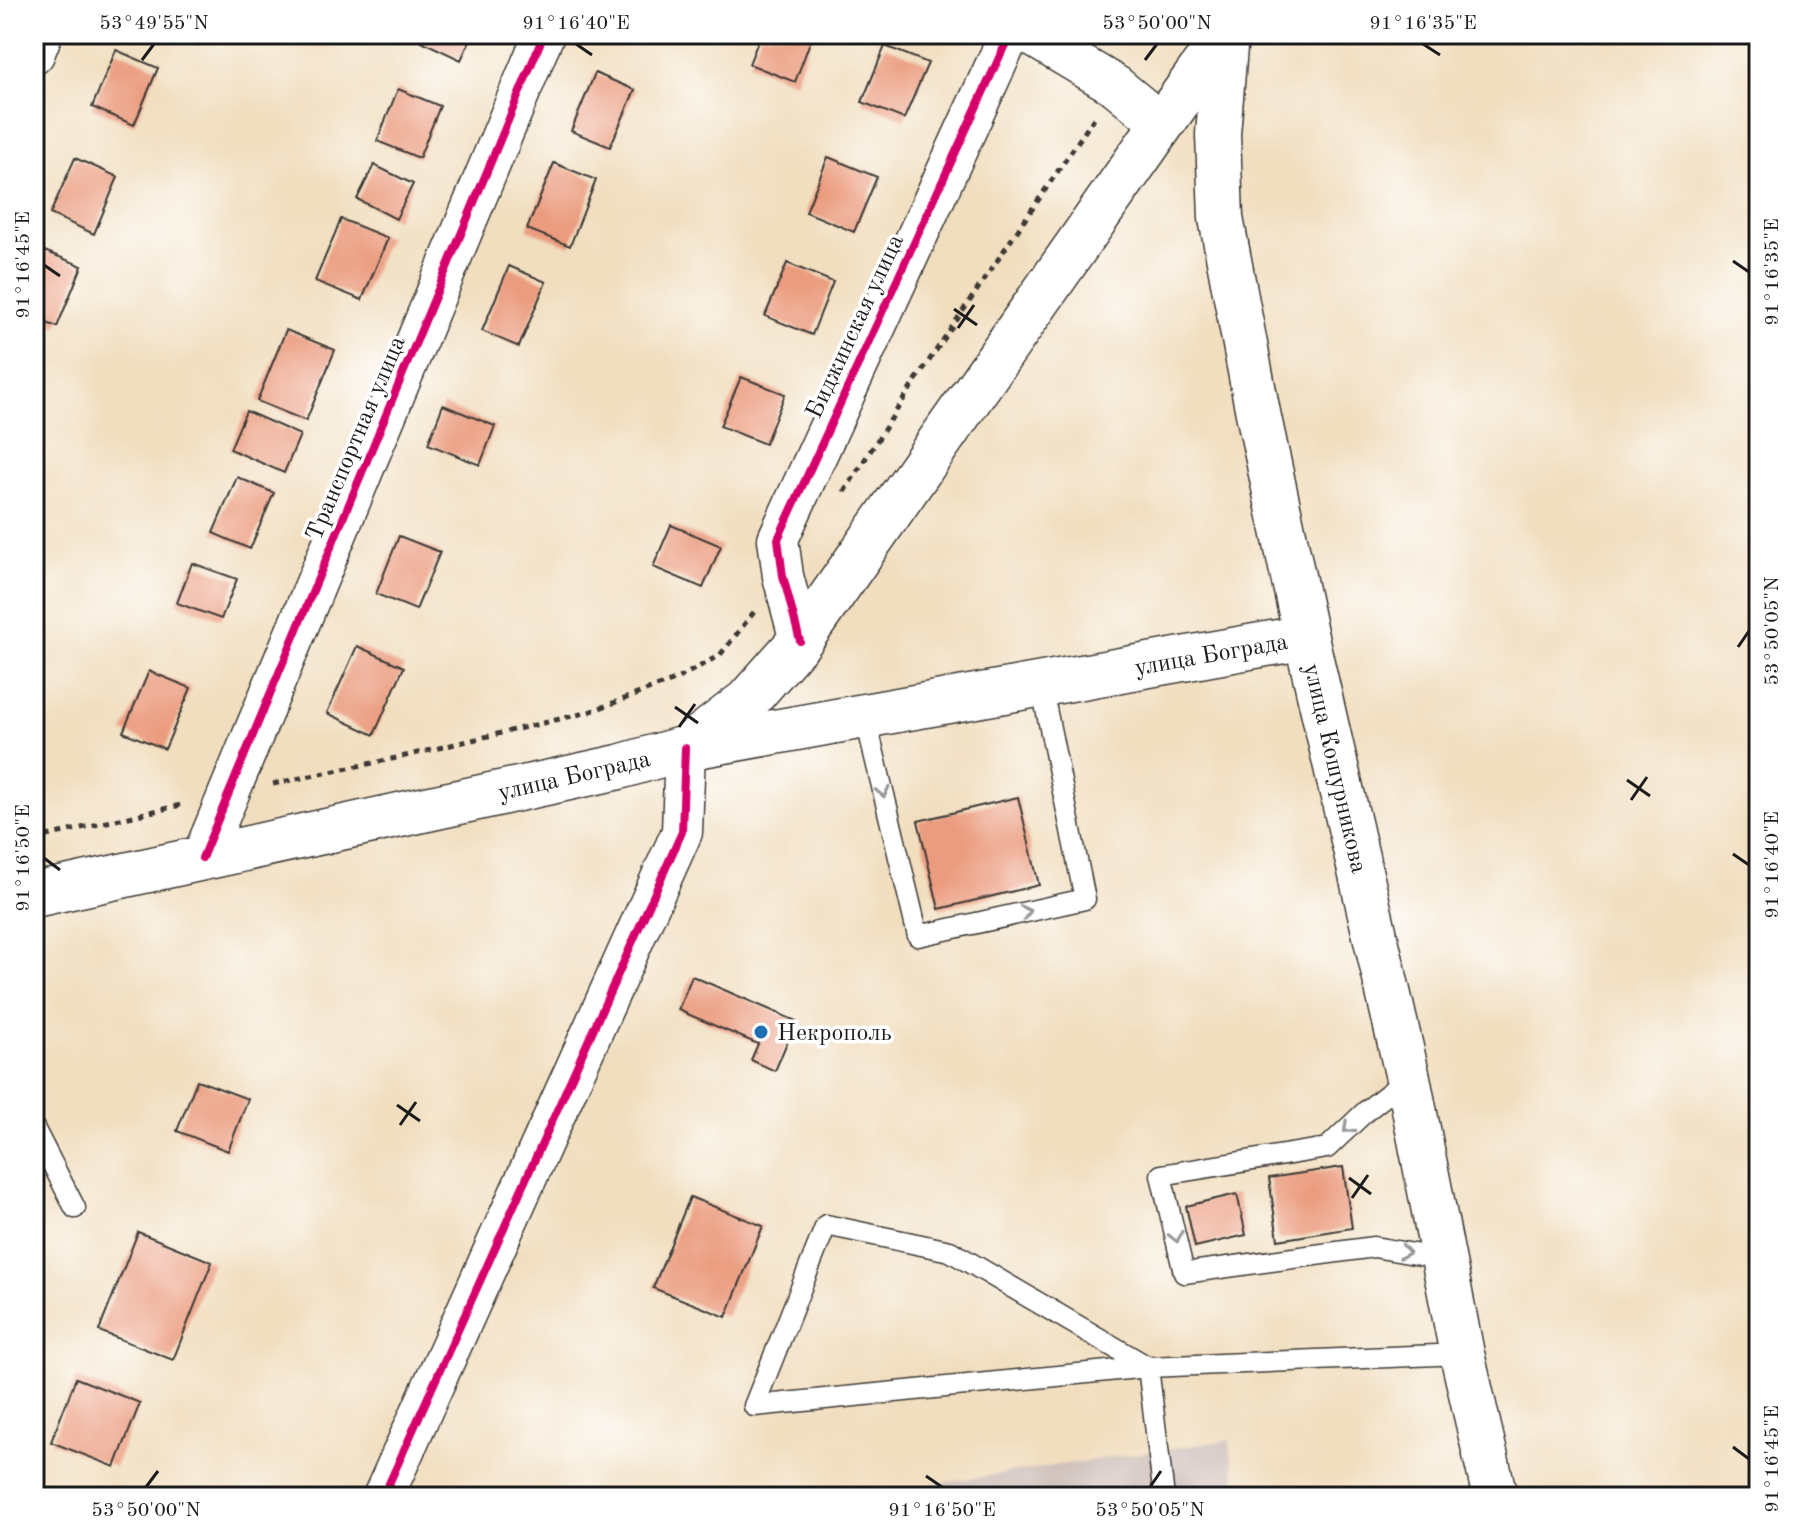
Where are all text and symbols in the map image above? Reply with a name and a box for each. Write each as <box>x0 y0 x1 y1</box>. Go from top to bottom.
text: 53°49'55"N <box>99 14 209 34</box>
text: 91°16'40"E <box>522 14 630 34</box>
text: 53°50'00"N <box>1102 14 1212 34</box>
text: 91°16'35"E <box>1369 14 1477 34</box>
text: 91°16'45"E <box>14 211 34 319</box>
text: 91°16'35"E <box>1763 218 1783 326</box>
street label: Биджинская улица <box>803 231 909 423</box>
street label: Транспортная улица <box>303 333 411 544</box>
text: 53°50'05"N <box>1763 576 1783 686</box>
street label: улица Бограда <box>1133 631 1290 681</box>
street label: улица Кошурникова <box>1298 661 1370 876</box>
street label: улица Бограда <box>496 748 653 806</box>
one-way arrow <box>874 784 891 798</box>
text: 91°16'50"E <box>14 804 34 912</box>
text: 91°16'40"E <box>1763 811 1783 919</box>
one-way arrow <box>1019 904 1033 921</box>
place label: Некрополь <box>777 1022 892 1046</box>
marker: Некрополь <box>752 1023 770 1041</box>
one-way arrow <box>1343 1119 1357 1134</box>
one-way arrow <box>1167 1229 1184 1243</box>
one-way arrow <box>1398 1243 1412 1260</box>
text: 91°16'45"E <box>1763 1405 1783 1513</box>
text: 53°50'00"N <box>91 1501 201 1521</box>
text: 91°16'50"E <box>888 1501 996 1521</box>
text: 53°50'05"N <box>1095 1501 1205 1521</box>

